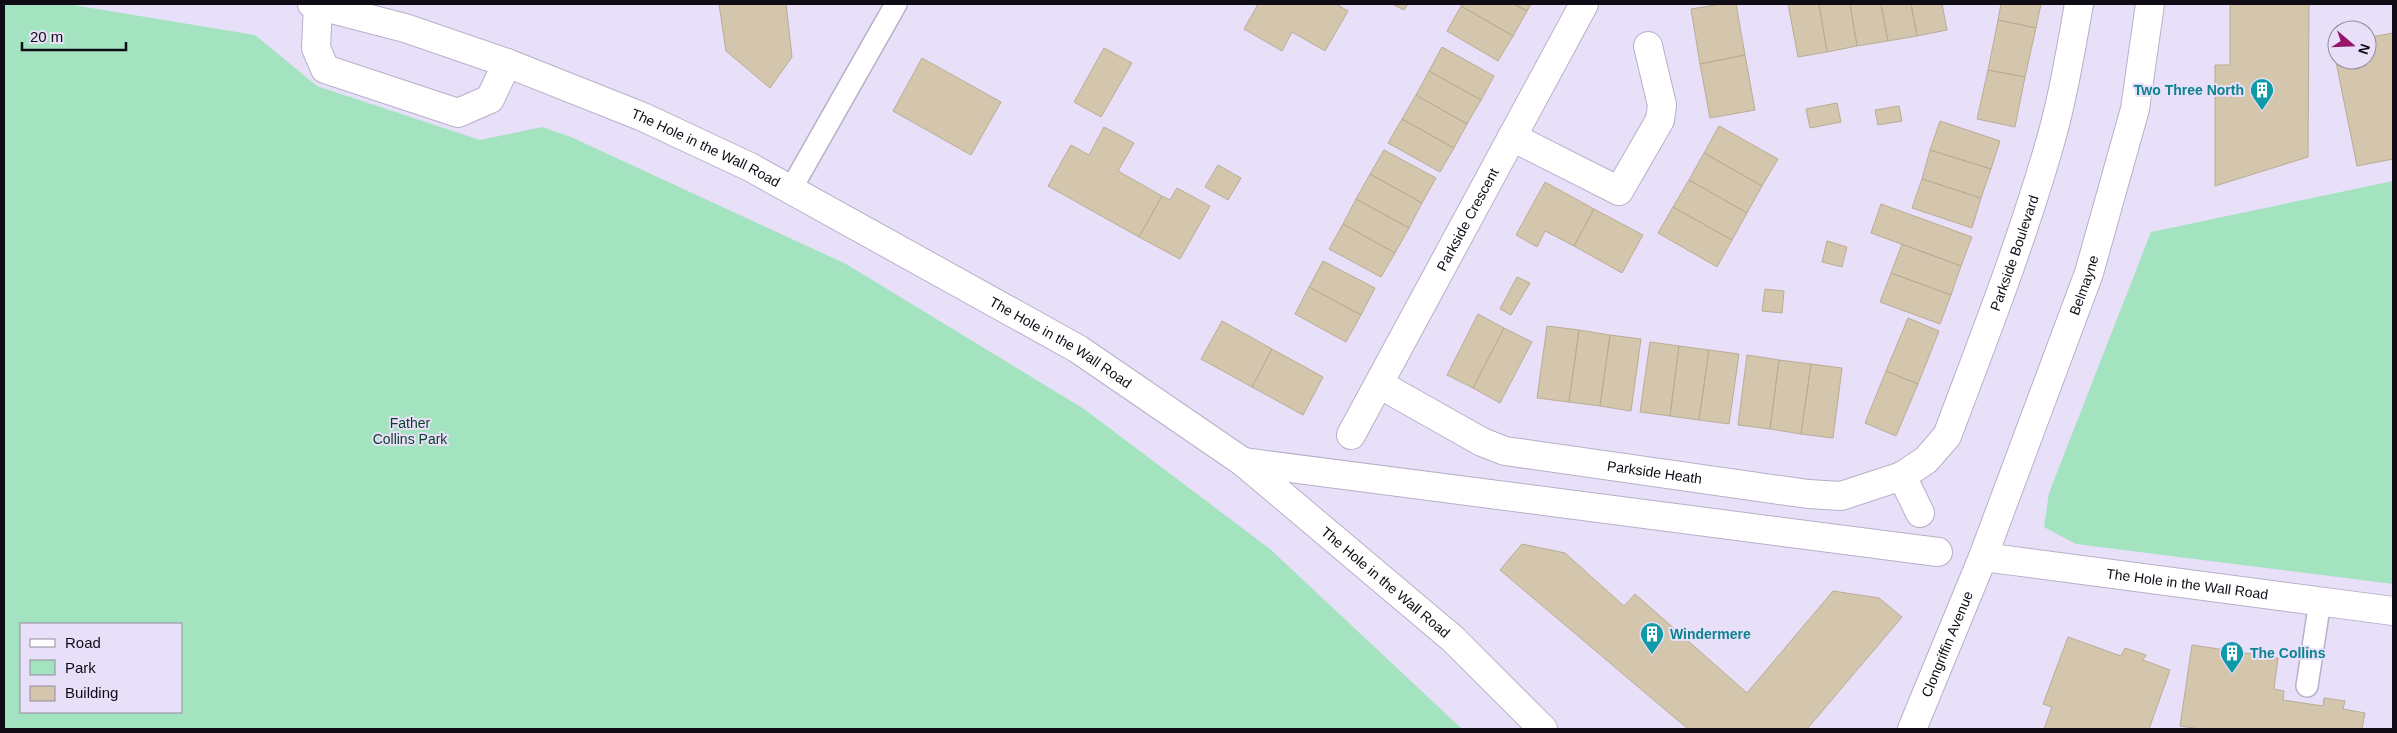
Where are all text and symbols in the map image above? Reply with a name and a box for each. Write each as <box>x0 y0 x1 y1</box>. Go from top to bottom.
scale bar <box>22 20 126 52</box>
north arrow <box>2327 20 2377 70</box>
text: 20 m <box>30 28 63 45</box>
text: N <box>2355 42 2374 57</box>
building icon: Two Three North <box>2249 77 2275 111</box>
place label: Two Three North <box>2134 82 2244 98</box>
street label: The Hole in the Wall Road <box>629 105 783 190</box>
street label: Parkside Crescent <box>1433 165 1502 274</box>
street label: Parkside Boulevard <box>1987 193 2042 313</box>
street label: Belmayne <box>2066 253 2102 317</box>
street label: The Hole in the Wall Road <box>987 293 1135 391</box>
park label: Father Collins Park <box>373 415 448 447</box>
street label: Parkside Heath <box>1606 458 1703 487</box>
street label: The Hole in the Wall Road <box>1318 524 1453 641</box>
street label: The Hole in the Wall Road <box>2105 565 2269 602</box>
street label: Clongriffin Avenue <box>1918 588 1976 699</box>
building icon: Windermere <box>1639 621 1665 655</box>
legend <box>20 623 182 713</box>
place label: Windermere <box>1670 626 1751 642</box>
text: Road <box>65 634 101 651</box>
building icon: The Collins <box>2219 640 2245 674</box>
place label: The Collins <box>2250 645 2326 661</box>
text: Park <box>65 659 96 676</box>
text: Building <box>65 684 118 701</box>

